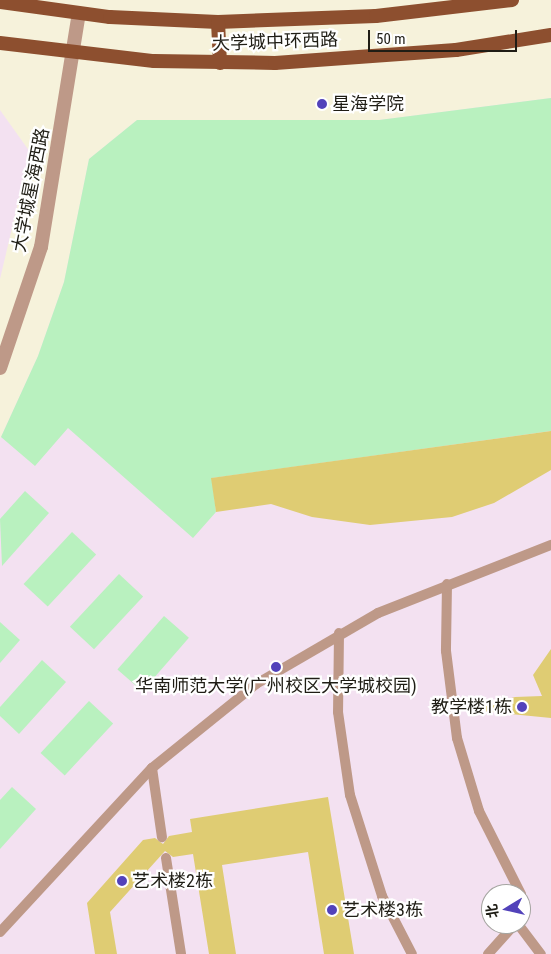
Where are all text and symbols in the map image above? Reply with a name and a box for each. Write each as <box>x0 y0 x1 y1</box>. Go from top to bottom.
scale bar <box>371 20 520 52</box>
street label: 大学城中环西路 <box>212 29 338 55</box>
text: 50 m <box>376 30 406 48</box>
place label: 星海学院 <box>332 93 404 115</box>
marker: 星海学院 <box>316 98 328 110</box>
street label: 大学城星海西路 <box>8 126 54 254</box>
marker: 华南师范大学(广州校区大学城校园) <box>270 661 282 673</box>
place label: 华南师范大学(广州校区大学城校园) <box>135 675 417 697</box>
place label: 教学楼1栋 <box>431 696 512 718</box>
marker: 教学楼1栋 <box>516 701 528 713</box>
place label: 艺术楼2栋 <box>132 870 213 892</box>
marker: 艺术楼2栋 <box>116 875 128 887</box>
north arrow <box>481 884 531 934</box>
place label: 艺术楼3栋 <box>342 899 423 921</box>
text: 北 <box>483 903 501 919</box>
marker: 艺术楼3栋 <box>326 904 338 916</box>

